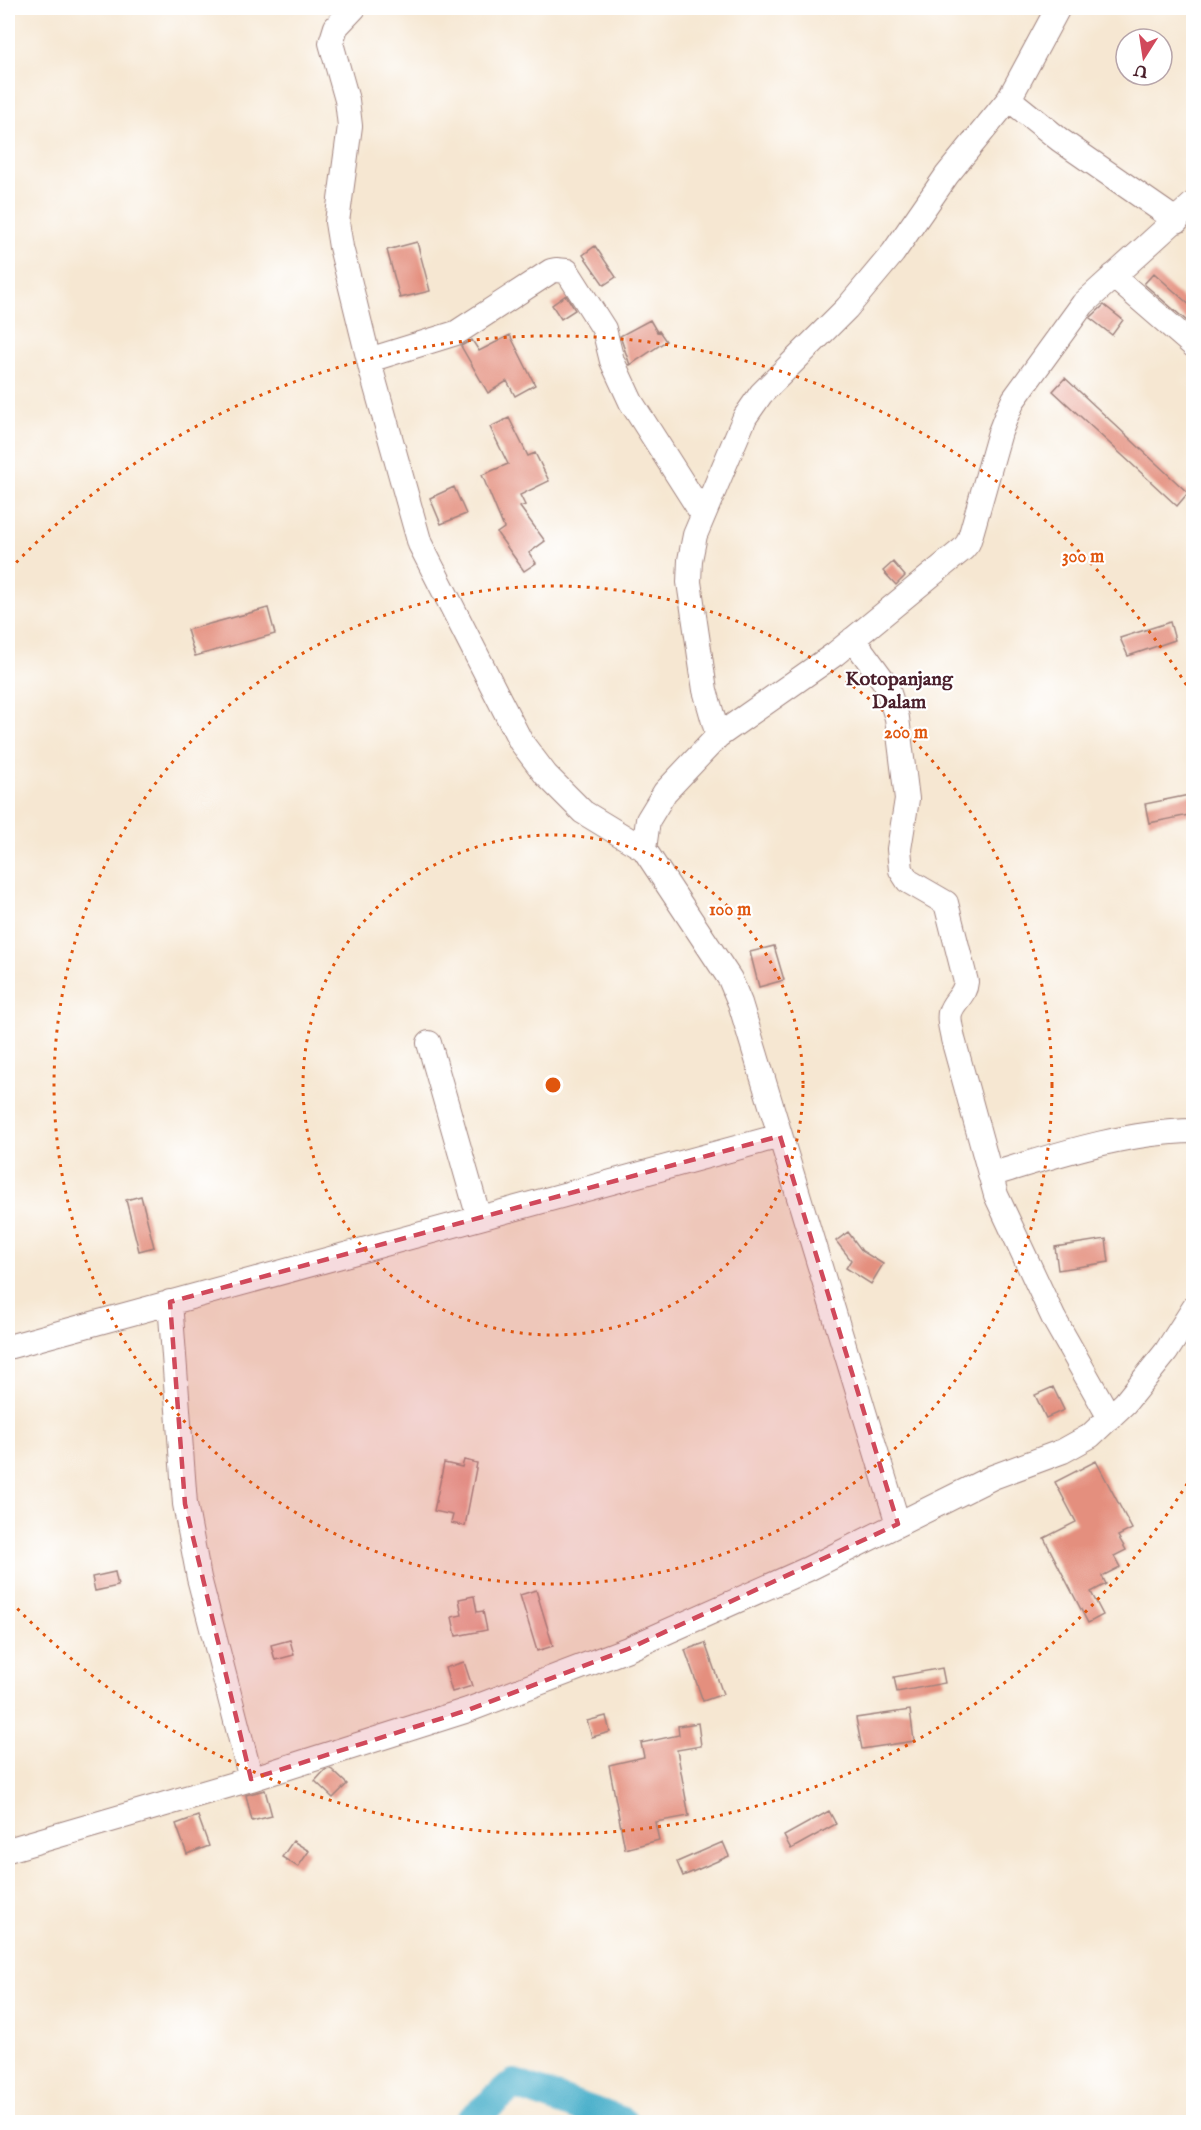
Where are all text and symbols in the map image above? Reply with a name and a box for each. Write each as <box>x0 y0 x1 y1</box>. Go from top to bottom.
north arrow <box>1114 27 1174 87</box>
text: U <box>1132 58 1151 81</box>
text: 300 m <box>1062 546 1104 569</box>
district label: Kotopanjang Dalam <box>845 667 954 715</box>
text: 200 m <box>884 722 928 745</box>
text: 100 m <box>709 899 751 922</box>
centre of rings <box>543 1075 563 1095</box>

